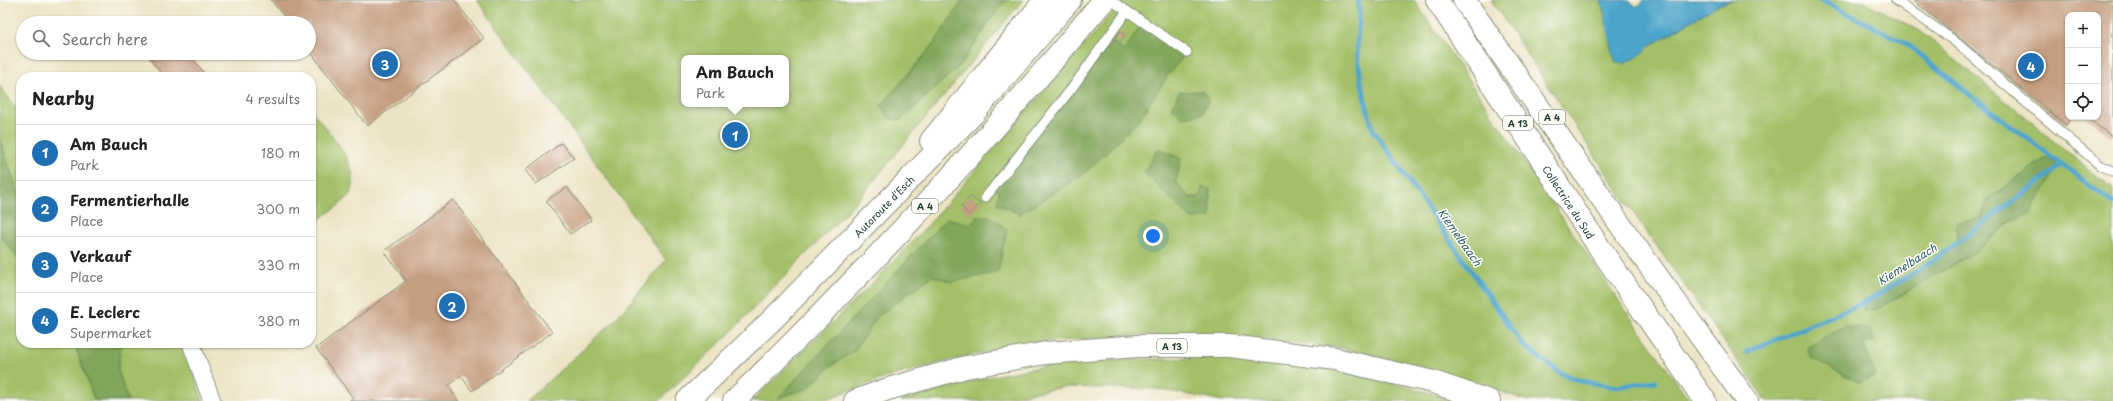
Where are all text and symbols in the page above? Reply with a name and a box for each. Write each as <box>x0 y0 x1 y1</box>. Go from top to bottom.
map controls <box>2065 12 2101 120</box>
button: + <box>2065 12 2101 48</box>
search box <box>16 16 316 60</box>
icon: search <box>30 27 52 49</box>
text: Search here <box>62 27 148 50</box>
button: − <box>2065 48 2101 84</box>
pin: 3 <box>372 49 398 79</box>
pin: 4 <box>2018 51 2044 81</box>
popup <box>681 55 789 107</box>
text: Am Bauch <box>696 60 774 83</box>
text: Park <box>696 83 725 102</box>
button: locate <box>2065 84 2101 120</box>
text: Nearby <box>32 85 94 111</box>
text: 4 results <box>246 89 300 108</box>
road number: A 4 <box>1539 110 1565 124</box>
road number: A 13 <box>1503 116 1533 130</box>
pin: 1 <box>722 120 748 150</box>
text: Am Bauch <box>70 132 148 155</box>
text: 1 <box>42 143 48 162</box>
text: 180 m <box>261 143 300 162</box>
text: Park <box>70 155 99 174</box>
street label: Collectrice du Sud <box>1540 162 1599 241</box>
street label: Autoroute d'Esch <box>850 171 917 240</box>
text: Fermentierhalle <box>70 188 189 211</box>
text: 2 <box>40 199 50 218</box>
text: 300 m <box>256 199 300 218</box>
road number: A 4 <box>912 199 938 213</box>
water label: Kiemelbaach <box>1434 205 1486 270</box>
text: Place <box>70 211 103 230</box>
your location <box>1143 226 1163 246</box>
water label: Kiemelbaach <box>1874 239 1940 289</box>
text: Verkauf <box>70 244 131 267</box>
text: 3 <box>41 255 49 274</box>
text: 330 m <box>257 255 300 274</box>
text: Place <box>70 267 103 286</box>
pin: 2 <box>439 291 465 321</box>
text: E. Leclerc <box>70 300 140 323</box>
text: 4 <box>41 311 49 330</box>
text: 380 m <box>257 311 300 330</box>
text: Supermarket <box>70 323 152 342</box>
road number: A 13 <box>1157 339 1187 353</box>

